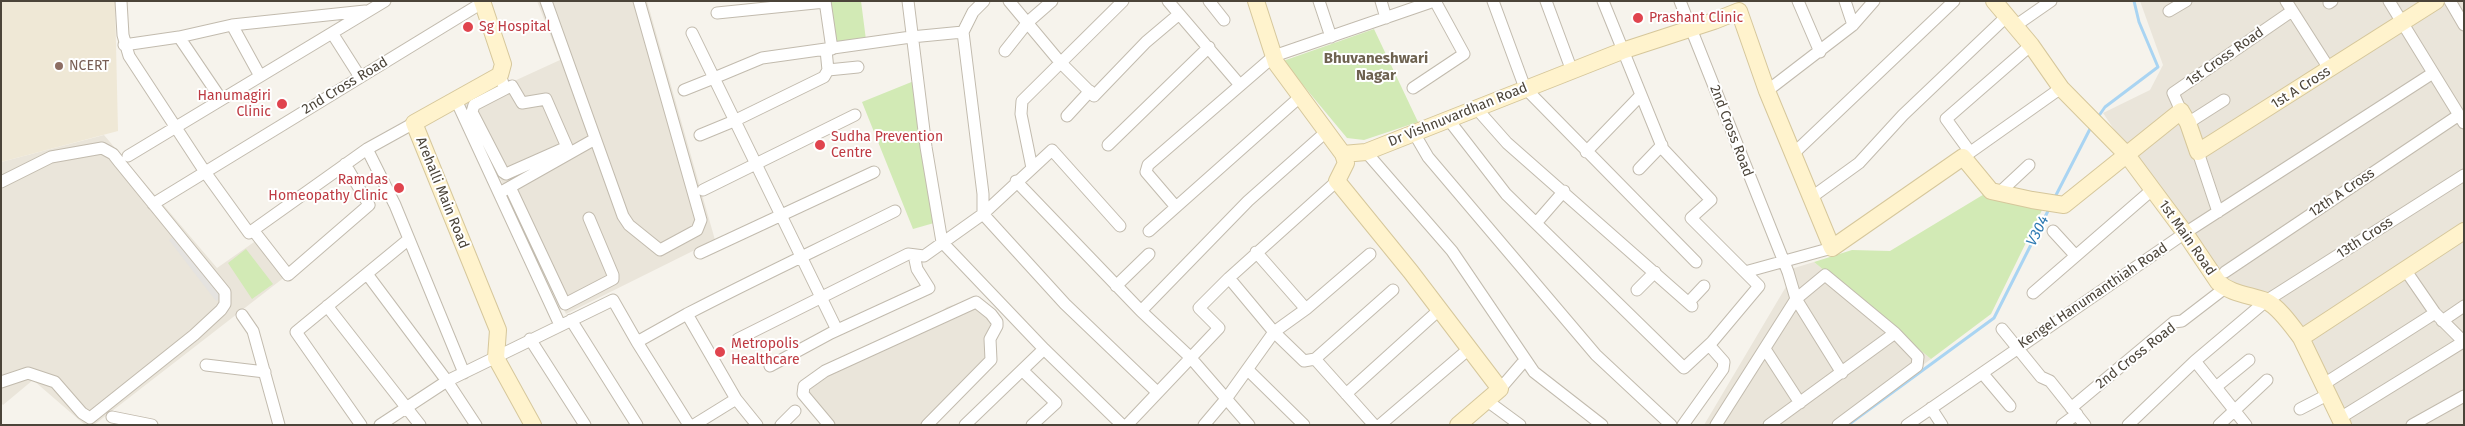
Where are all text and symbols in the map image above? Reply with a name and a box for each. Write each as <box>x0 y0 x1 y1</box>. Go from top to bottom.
place label: Prashant Clinic <box>1649 10 1743 26</box>
marker: Prashant Clinic <box>1631 11 1645 25</box>
place label: Sg Hospital <box>479 19 551 35</box>
marker: Sg Hospital <box>461 20 475 34</box>
street label: 1st Cross Road <box>2183 24 2267 90</box>
district label: Bhuvaneshwari Nagar <box>1324 50 1428 85</box>
street label: 2nd Cross Road <box>299 54 391 118</box>
place label: NCERT <box>69 58 109 74</box>
marker: NCERT <box>53 60 65 72</box>
street label: 1st A Cross <box>2268 63 2334 113</box>
street label: Dr Vishnuvardhan Road <box>1386 79 1530 151</box>
street label: 2nd Cross Road <box>1706 83 1756 179</box>
place label: Hanumagiri Clinic <box>197 88 271 120</box>
marker: Hanumagiri Clinic <box>275 97 289 111</box>
place label: Sudha Prevention Centre <box>831 129 943 162</box>
street label: Arehalli Main Road <box>412 135 472 251</box>
marker: Sudha Prevention Centre <box>813 138 827 152</box>
street label: 12th A Cross <box>2306 165 2378 221</box>
place label: Ramdas Homeopathy Clinic <box>268 172 388 204</box>
marker: Ramdas Homeopathy Clinic <box>392 181 406 195</box>
street label: 1st Main Road <box>2155 197 2219 279</box>
water label: V304 <box>2023 213 2053 249</box>
street label: 13th Cross <box>2334 214 2396 262</box>
street label: Kengel Hanumanthiah Road <box>2015 240 2171 352</box>
street label: 2nd Cross Road <box>2093 320 2179 392</box>
place label: Metropolis Healthcare <box>731 336 800 368</box>
marker: Metropolis Healthcare <box>713 345 727 359</box>

